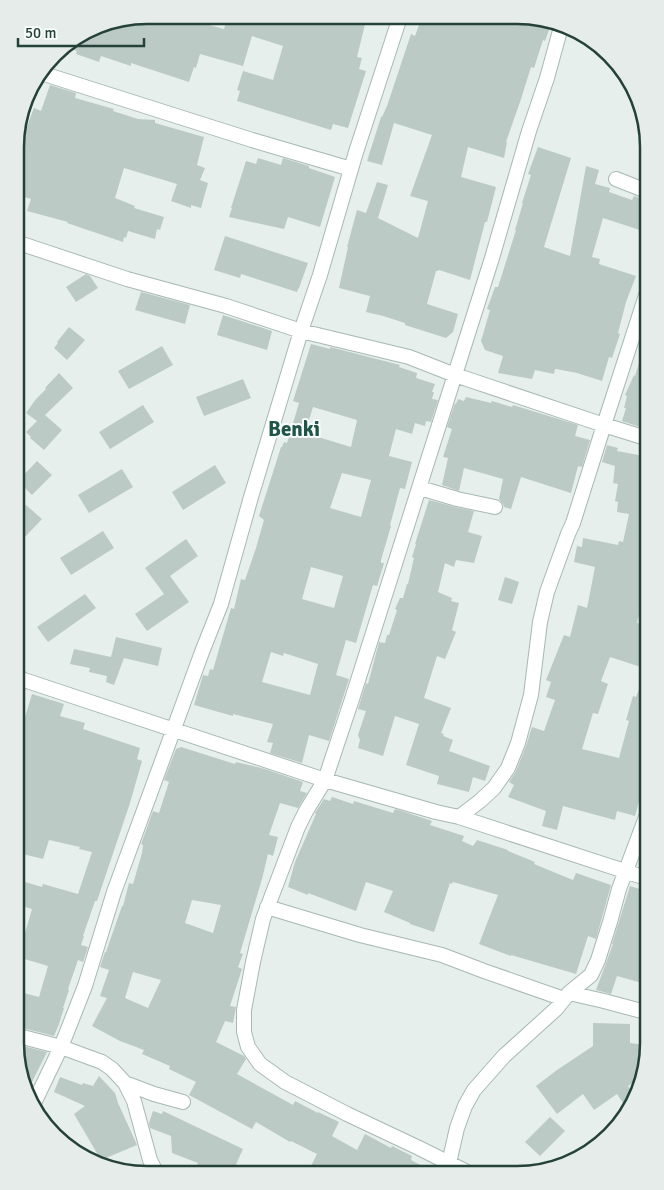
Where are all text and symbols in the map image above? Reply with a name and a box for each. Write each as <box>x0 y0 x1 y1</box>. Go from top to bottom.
scale bar <box>18 15 144 47</box>
text: 50 m <box>25 24 56 42</box>
district label: Benki <box>268 416 320 442</box>

